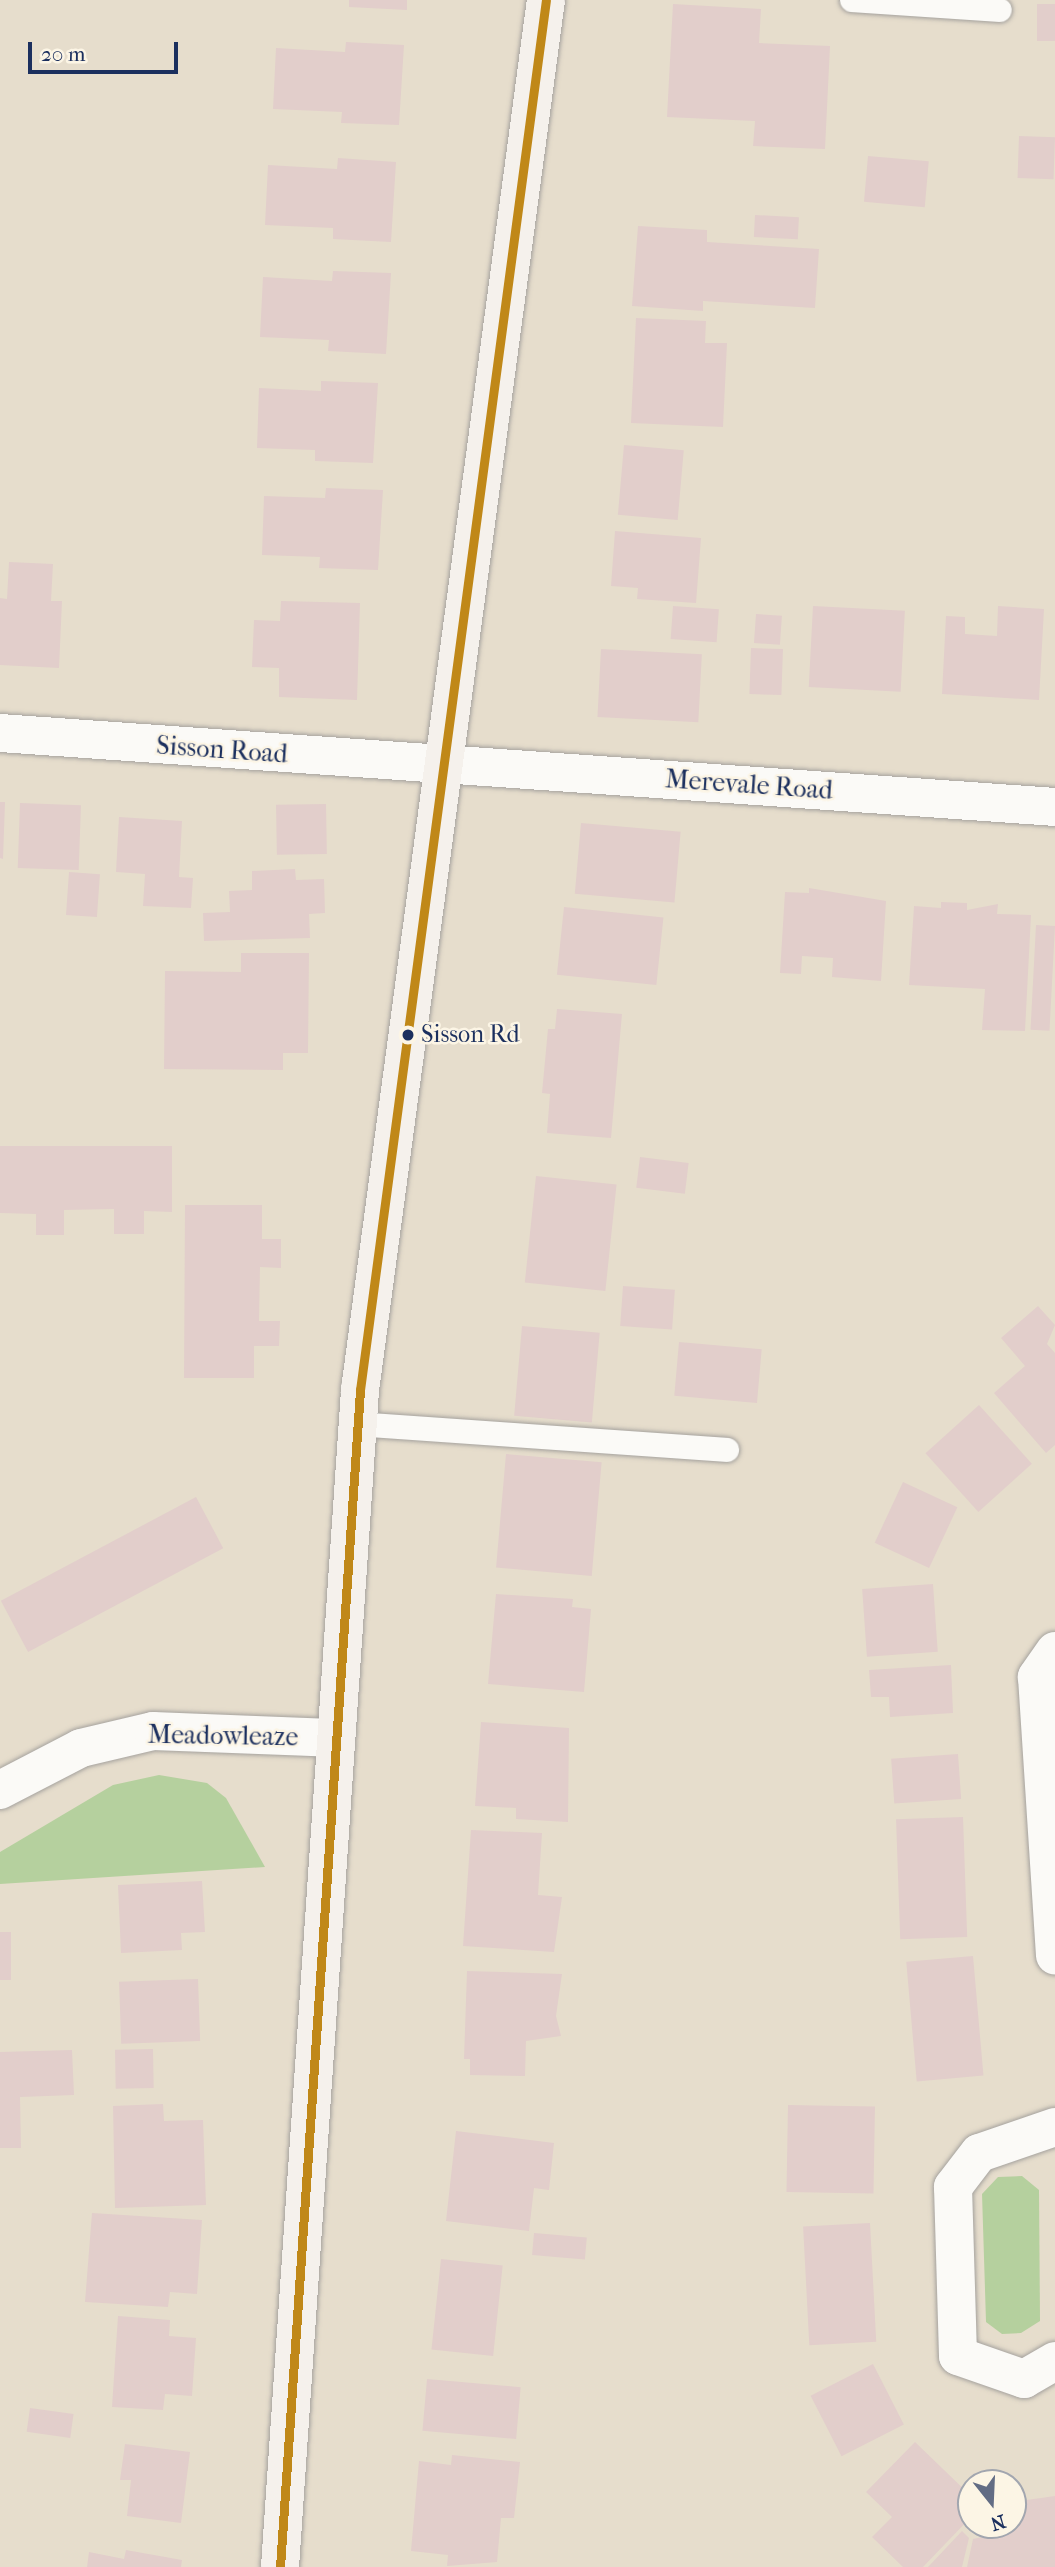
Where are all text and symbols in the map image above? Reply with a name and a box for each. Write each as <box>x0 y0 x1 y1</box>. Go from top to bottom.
scale bar <box>32 28 182 72</box>
text: 20 m <box>41 42 85 66</box>
street label: Sisson Road <box>155 730 289 770</box>
street label: Merevale Road <box>664 764 834 806</box>
place label: Sisson Rd <box>421 1021 519 1049</box>
marker: Sisson Rd <box>401 1028 415 1042</box>
street label: Meadowleaze <box>147 1719 299 1753</box>
north arrow <box>957 2469 1027 2539</box>
text: N <box>988 2509 1008 2535</box>

